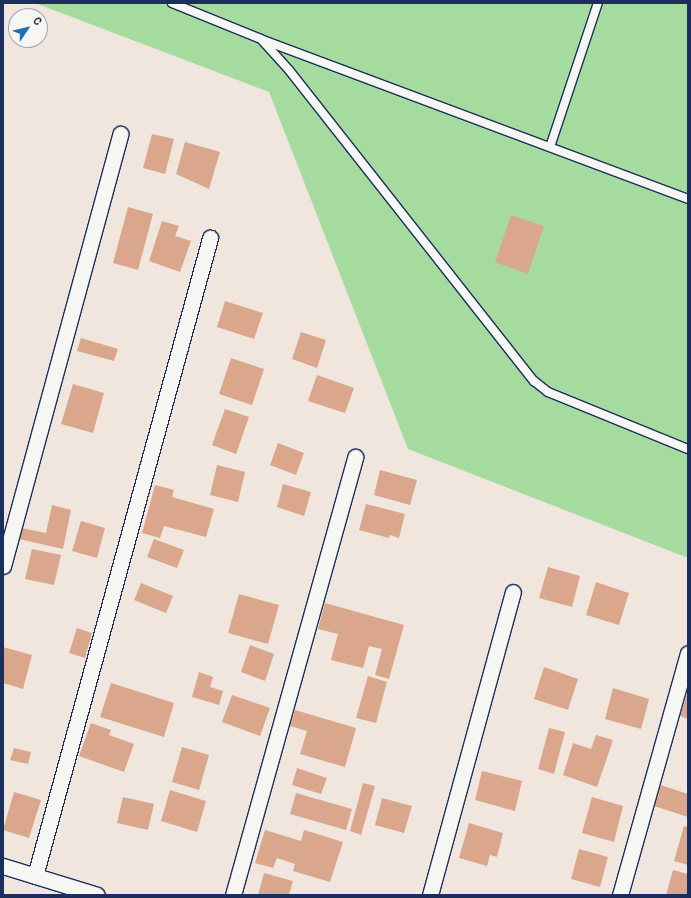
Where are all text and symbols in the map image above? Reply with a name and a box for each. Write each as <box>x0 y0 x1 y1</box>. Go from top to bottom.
north arrow <box>8 8 48 48</box>
text: С <box>30 15 45 28</box>

